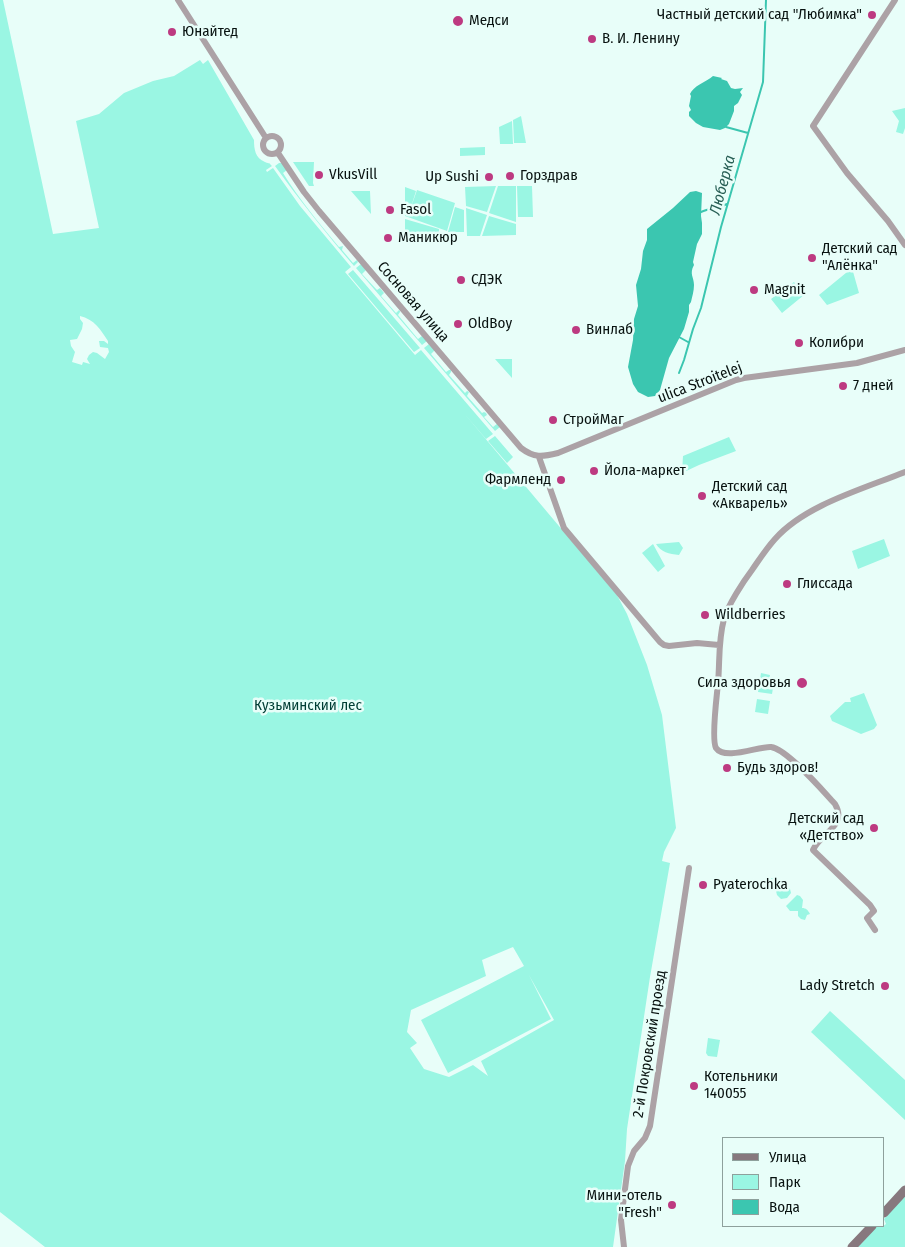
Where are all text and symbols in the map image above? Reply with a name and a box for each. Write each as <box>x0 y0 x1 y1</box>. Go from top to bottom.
place label: Частный детский сад "Любимка" <box>657 6 862 24</box>
marker: Частный детский сад "Любимка" <box>866 9 878 21</box>
place label: Медси <box>469 12 509 30</box>
marker: Медси <box>451 14 465 28</box>
place label: Юнайтед <box>182 23 238 41</box>
marker: Юнайтед <box>166 26 178 38</box>
place label: В. И. Ленину <box>602 30 680 48</box>
marker: В. И. Ленину <box>586 33 598 45</box>
water label: Люберка <box>706 153 740 217</box>
place label: VkusVill <box>329 166 377 184</box>
place label: Горздрав <box>520 167 578 185</box>
place label: Up Sushi <box>425 168 479 186</box>
marker: VkusVill <box>313 169 325 181</box>
marker: Горздрав <box>504 170 516 182</box>
marker: Up Sushi <box>483 171 495 183</box>
place label: Fasol <box>400 201 431 219</box>
marker: Fasol <box>384 204 396 216</box>
place label: Маникюр <box>398 229 458 247</box>
marker: Маникюр <box>382 232 394 244</box>
place label: Детский сад "Алёнка" <box>822 240 897 275</box>
marker: Детский сад "Алёнка" <box>806 252 818 264</box>
street label: Сосновая улица <box>373 258 453 346</box>
place label: СДЭК <box>471 271 502 289</box>
marker: СДЭК <box>455 274 467 286</box>
place label: Magnit <box>764 281 806 299</box>
marker: Magnit <box>748 284 760 296</box>
place label: OldBoy <box>468 315 512 333</box>
marker: OldBoy <box>452 318 464 330</box>
place label: Винлаб <box>586 321 633 339</box>
marker: Винлаб <box>570 324 582 336</box>
place label: Колибри <box>809 334 864 352</box>
marker: Колибри <box>793 337 805 349</box>
street label: ulica Stroitelej <box>655 359 745 407</box>
place label: 7 дней <box>853 377 894 395</box>
marker: 7 дней <box>837 380 849 392</box>
place label: СтройМаг <box>563 411 624 429</box>
marker: СтройМаг <box>547 414 559 426</box>
place label: Йола-маркет <box>604 462 686 480</box>
marker: Йола-маркет <box>588 465 600 477</box>
place label: Фармленд <box>485 471 551 489</box>
marker: Фармленд <box>555 474 567 486</box>
place label: Детский сад «Акварель» <box>712 478 788 513</box>
marker: Детский сад «Акварель» <box>696 490 708 502</box>
place label: Глиссада <box>797 575 853 593</box>
marker: Глиссада <box>781 578 793 590</box>
place label: Wildberries <box>715 606 785 624</box>
marker: Wildberries <box>699 609 711 621</box>
place label: Сила здоровья <box>697 674 791 692</box>
marker: Сила здоровья <box>795 676 809 690</box>
park label: Кузьминский лес <box>254 697 362 715</box>
place label: Будь здоров! <box>737 759 818 777</box>
marker: Будь здоров! <box>721 762 733 774</box>
place label: Детский сад «Детство» <box>789 810 864 845</box>
marker: Детский сад «Детство» <box>868 822 880 834</box>
place label: Pyaterochka <box>713 876 788 894</box>
marker: Pyaterochka <box>697 879 709 891</box>
street label: 2-й Покровский проезд <box>629 969 671 1119</box>
place label: Lady Stretch <box>799 977 875 995</box>
marker: Lady Stretch <box>879 980 891 992</box>
place label: Котельники 140055 <box>704 1068 778 1103</box>
marker: Котельники 140055 <box>688 1080 700 1092</box>
legend <box>722 1137 885 1227</box>
text: Улица <box>769 1148 807 1166</box>
text: Парк <box>769 1173 800 1191</box>
place label: Мини-отель "Fresh" <box>587 1187 662 1222</box>
text: Вода <box>769 1198 800 1216</box>
marker: Мини-отель "Fresh" <box>666 1199 678 1211</box>

